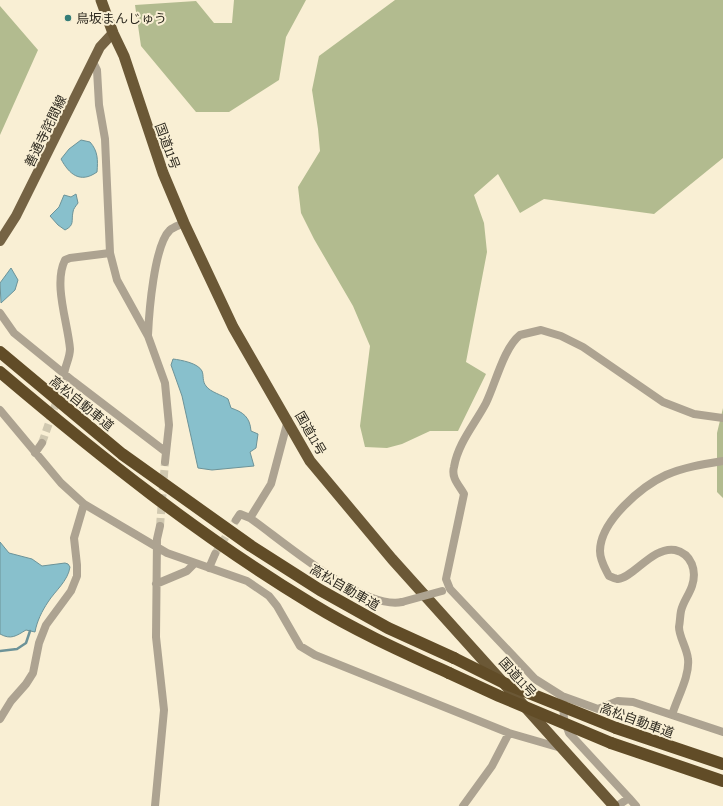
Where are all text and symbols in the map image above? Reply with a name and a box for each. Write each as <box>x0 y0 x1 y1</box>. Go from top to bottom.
place label: 鳥坂まんじゅう <box>76 11 167 27</box>
marker: 鳥坂まんじゅう <box>63 13 73 23</box>
street label: 善通寺詫間線 <box>22 93 70 170</box>
street label: 国道11号 <box>151 121 183 172</box>
street label: 高松自動車道 <box>46 373 117 435</box>
street label: 国道11号 <box>291 409 329 458</box>
street label: 高松自動車道 <box>307 561 382 614</box>
street label: 国道11号 <box>495 654 539 701</box>
street label: 高松自動車道 <box>597 700 676 742</box>

